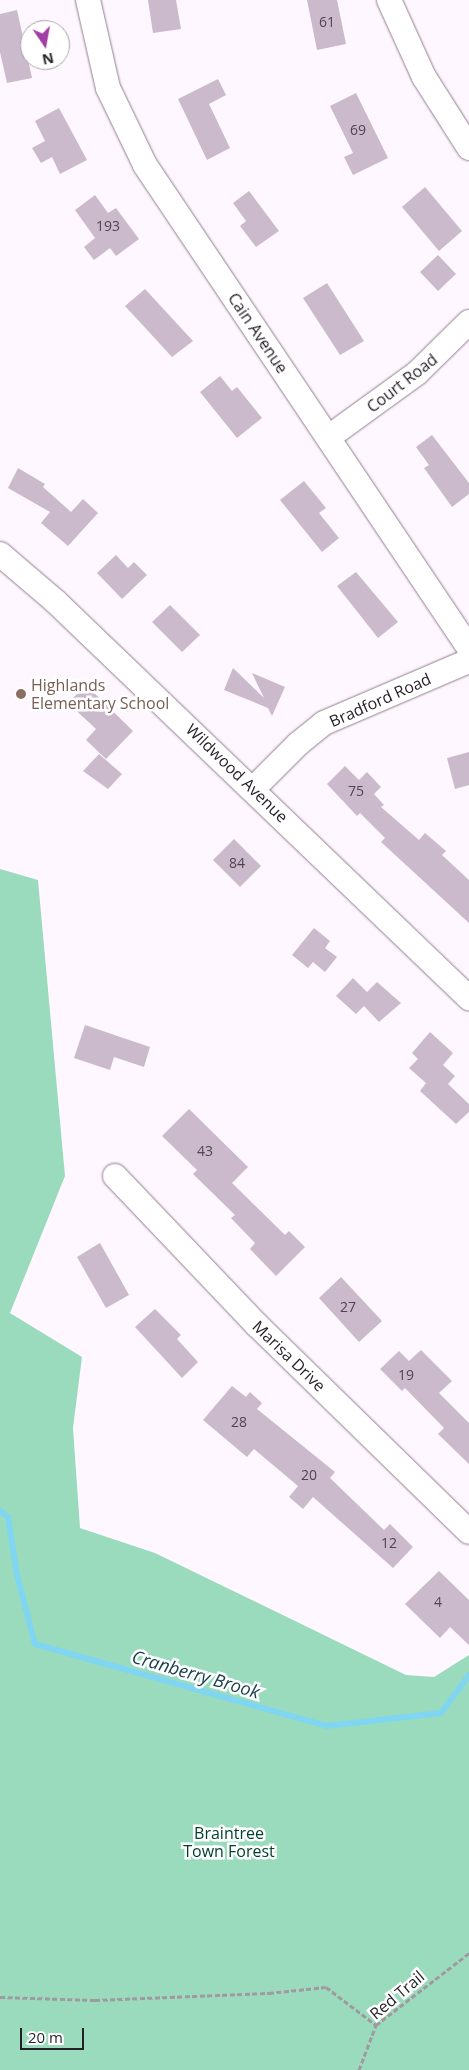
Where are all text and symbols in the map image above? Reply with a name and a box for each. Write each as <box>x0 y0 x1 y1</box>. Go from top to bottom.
house number: 61 <box>319 14 335 30</box>
north arrow <box>20 20 70 70</box>
text: N <box>40 49 56 70</box>
house number: 69 <box>350 122 366 138</box>
house number: 193 <box>96 218 120 234</box>
street label: Cain Avenue <box>224 289 292 377</box>
street label: Court Road <box>363 350 441 416</box>
street label: Bradford Road <box>326 669 434 731</box>
place label: Highlands Elementary School <box>31 675 169 713</box>
marker: Highlands Elementary School <box>15 688 27 700</box>
street label: Wildwood Avenue <box>182 720 292 826</box>
house number: 75 <box>348 783 364 799</box>
house number: 84 <box>229 855 245 871</box>
house number: 43 <box>197 1143 213 1159</box>
house number: 27 <box>340 1299 356 1315</box>
street label: Marisa Drive <box>249 1317 329 1395</box>
house number: 19 <box>398 1367 414 1383</box>
house number: 28 <box>231 1414 247 1430</box>
house number: 20 <box>301 1467 317 1483</box>
house number: 12 <box>381 1535 397 1551</box>
house number: 4 <box>434 1594 442 1610</box>
water label: Cranberry Brook <box>130 1645 262 1703</box>
park label: Braintree Town Forest <box>183 1823 275 1861</box>
street label: Red Trail <box>366 1967 428 2023</box>
scale bar <box>22 2018 86 2050</box>
text: 20 m <box>28 2027 63 2047</box>

